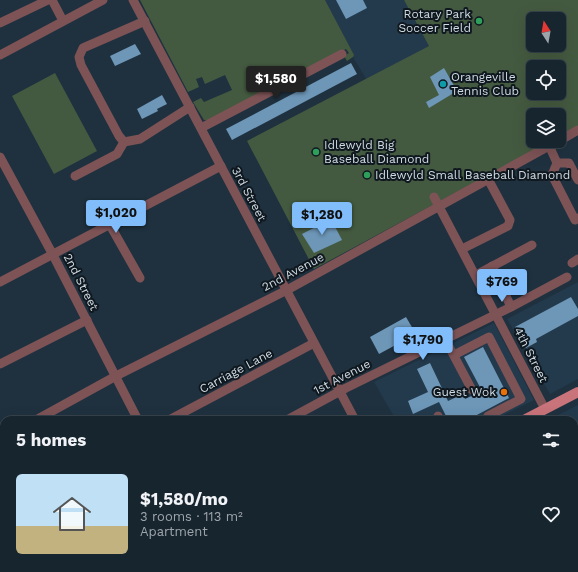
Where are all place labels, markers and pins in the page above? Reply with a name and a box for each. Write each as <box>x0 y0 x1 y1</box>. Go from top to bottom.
place label: Rotary Park Soccer Field <box>398 7 471 35</box>
marker: Rotary Park Soccer Field <box>474 16 484 26</box>
pin: $1,580 <box>243 66 309 100</box>
place label: Orangeville Tennis Club <box>451 70 519 98</box>
marker: Orangeville Tennis Club <box>438 79 448 89</box>
place label: Idlewyld Big Baseball Diamond <box>324 138 429 166</box>
marker: Idlewyld Big Baseball Diamond <box>311 147 321 157</box>
place label: Idlewyld Small Baseball Diamond <box>375 168 570 182</box>
marker: Idlewyld Small Baseball Diamond <box>362 170 372 180</box>
pin: $1,020 <box>83 200 149 234</box>
pin: $1,280 <box>289 202 355 236</box>
pin: $769 <box>478 269 526 303</box>
pin: $1,790 <box>390 327 456 361</box>
place label: Guest Wok <box>433 385 496 399</box>
marker: Guest Wok <box>499 387 509 397</box>

